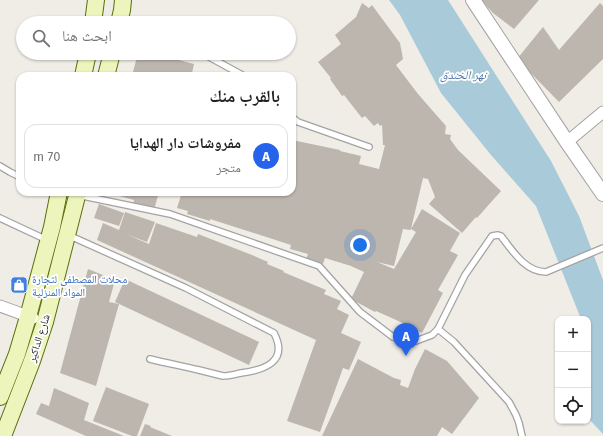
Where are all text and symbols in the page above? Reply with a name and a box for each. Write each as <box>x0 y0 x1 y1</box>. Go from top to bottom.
search box <box>16 16 296 60</box>
icon: search <box>30 27 52 49</box>
text: ابحث هنا <box>62 27 112 45</box>
water label: نهر الخندق <box>440 68 489 83</box>
text: بالقرب منك <box>210 86 280 107</box>
text: مفروشات دار الهدايا <box>129 134 241 152</box>
text: 70 m <box>33 149 60 164</box>
text: A <box>262 149 270 164</box>
text: متجر <box>216 160 241 175</box>
your location <box>350 235 370 255</box>
place label: محلات المصطفى لتجارة المواد المنزلية <box>32 273 127 299</box>
shop icon: محلات المصطفى لتجارة المواد المنزلية <box>9 275 29 295</box>
street label: شارع الداكير <box>25 312 53 365</box>
map controls <box>555 316 591 424</box>
button: + <box>555 316 591 352</box>
pin: A <box>393 323 419 356</box>
button: − <box>555 352 591 388</box>
button: locate <box>555 388 591 424</box>

